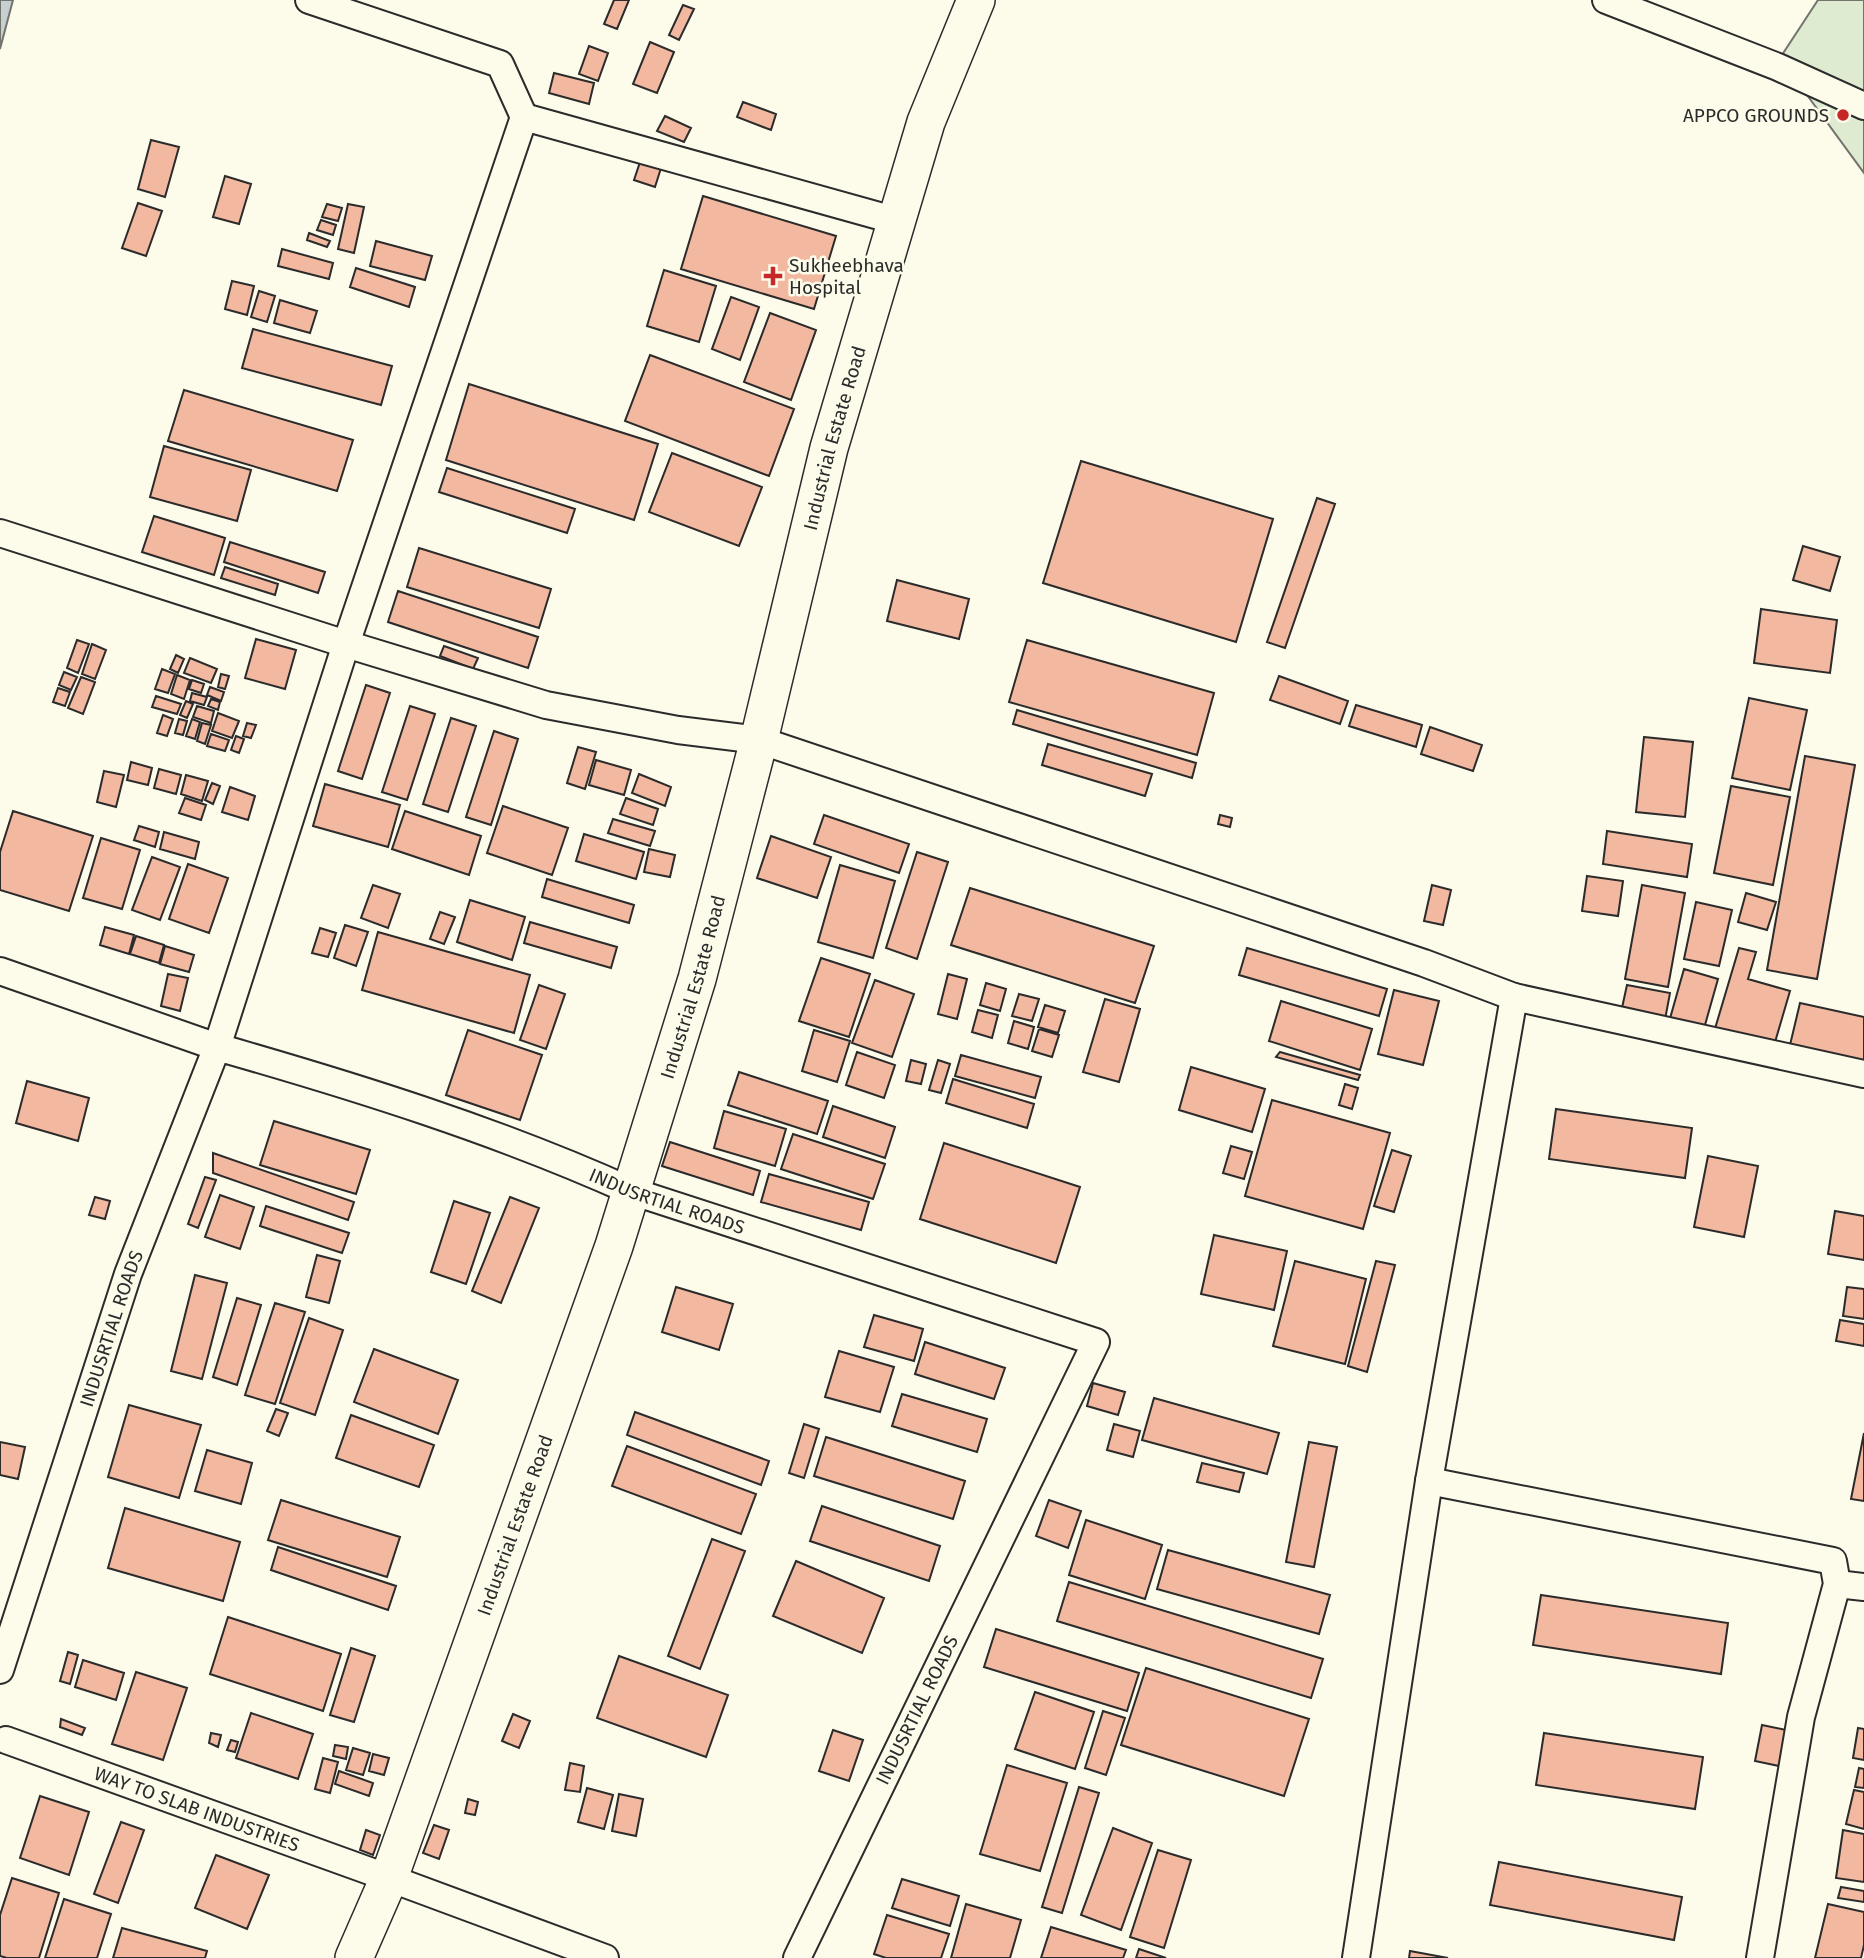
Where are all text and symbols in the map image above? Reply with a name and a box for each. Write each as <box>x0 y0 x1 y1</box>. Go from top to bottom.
place label: APPCO GROUNDS <box>1683 104 1829 127</box>
marker: APPCO GROUNDS <box>1835 107 1851 123</box>
place label: Sukheebhava Hospital <box>789 254 904 299</box>
marker: Sukheebhava Hospital <box>763 266 783 286</box>
street label: Industrial Estate Road <box>798 343 870 532</box>
street label: Industrial Estate Road <box>655 893 730 1082</box>
street label: INDUSRTIAL ROADS <box>586 1163 748 1239</box>
street label: INDUSRTIAL ROADS <box>74 1247 148 1410</box>
street label: Industrial Estate Road <box>472 1432 557 1619</box>
street label: INDUSRTIAL ROADS <box>871 1632 963 1788</box>
street label: WAY TO SLAB INDUSTRIES <box>91 1761 303 1856</box>

